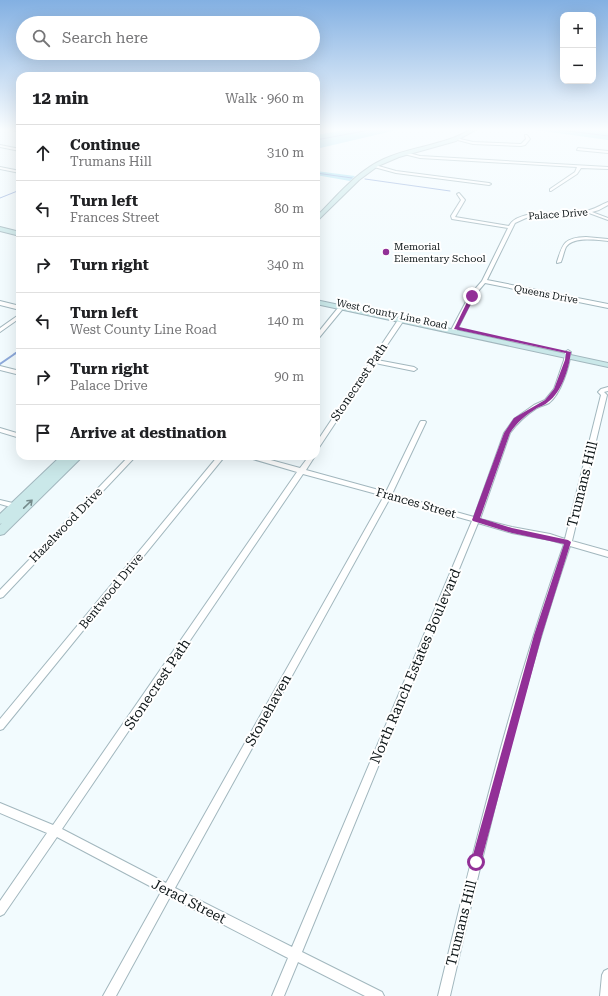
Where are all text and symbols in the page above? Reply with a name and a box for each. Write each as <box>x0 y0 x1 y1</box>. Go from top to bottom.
map controls <box>560 12 596 84</box>
button: + <box>560 12 596 48</box>
search box <box>16 16 320 60</box>
icon: search <box>30 27 52 49</box>
text: Search here <box>62 29 148 47</box>
button: − <box>560 48 596 84</box>
text: 12 min <box>32 88 89 108</box>
text: Walk · 960 m <box>225 91 304 106</box>
text: Continue <box>70 136 140 154</box>
icon: ahead <box>32 142 54 164</box>
text: 310 m <box>267 145 304 160</box>
text: Trumans Hill <box>70 154 152 169</box>
text: Turn left <box>70 192 138 210</box>
icon: left <box>32 198 54 220</box>
text: 80 m <box>274 201 304 216</box>
street label: Palace Drive <box>528 206 589 222</box>
text: Frances Street <box>70 210 159 225</box>
place label: Memorial Elementary School <box>394 241 486 264</box>
marker: Memorial Elementary School <box>381 247 391 257</box>
icon: right <box>32 254 54 276</box>
text: Turn right <box>70 256 149 274</box>
text: 340 m <box>267 257 304 272</box>
street label: Queens Drive <box>513 282 579 306</box>
route end <box>463 287 481 305</box>
street label: West County Line Road <box>336 297 449 331</box>
text: Turn left <box>70 304 138 322</box>
icon: left <box>32 310 54 332</box>
text: 140 m <box>267 313 304 328</box>
text: West County Line Road <box>70 322 217 337</box>
street label: Stonecrest Path <box>328 340 390 424</box>
text: Turn right <box>70 360 149 378</box>
icon: right <box>32 366 54 388</box>
text: 90 m <box>274 369 304 384</box>
text: Palace Drive <box>70 378 148 393</box>
icon: arrive <box>32 422 54 444</box>
text: Arrive at destination <box>70 424 226 442</box>
street label: Trumans Hill <box>564 439 601 529</box>
street label: Hazelwood Drive <box>27 484 106 565</box>
street label: Frances Street <box>374 485 458 521</box>
one-way arrow <box>23 499 33 509</box>
street label: Bentwood Drive <box>76 550 146 632</box>
street label: North Ranch Estates Boulevard <box>367 566 463 766</box>
street label: Stonecrest Path <box>121 636 193 732</box>
street label: Stonehaven <box>242 671 294 749</box>
route start <box>467 853 485 871</box>
street label: Jerad Street <box>149 875 229 927</box>
street label: Trumans Hill <box>443 878 480 968</box>

